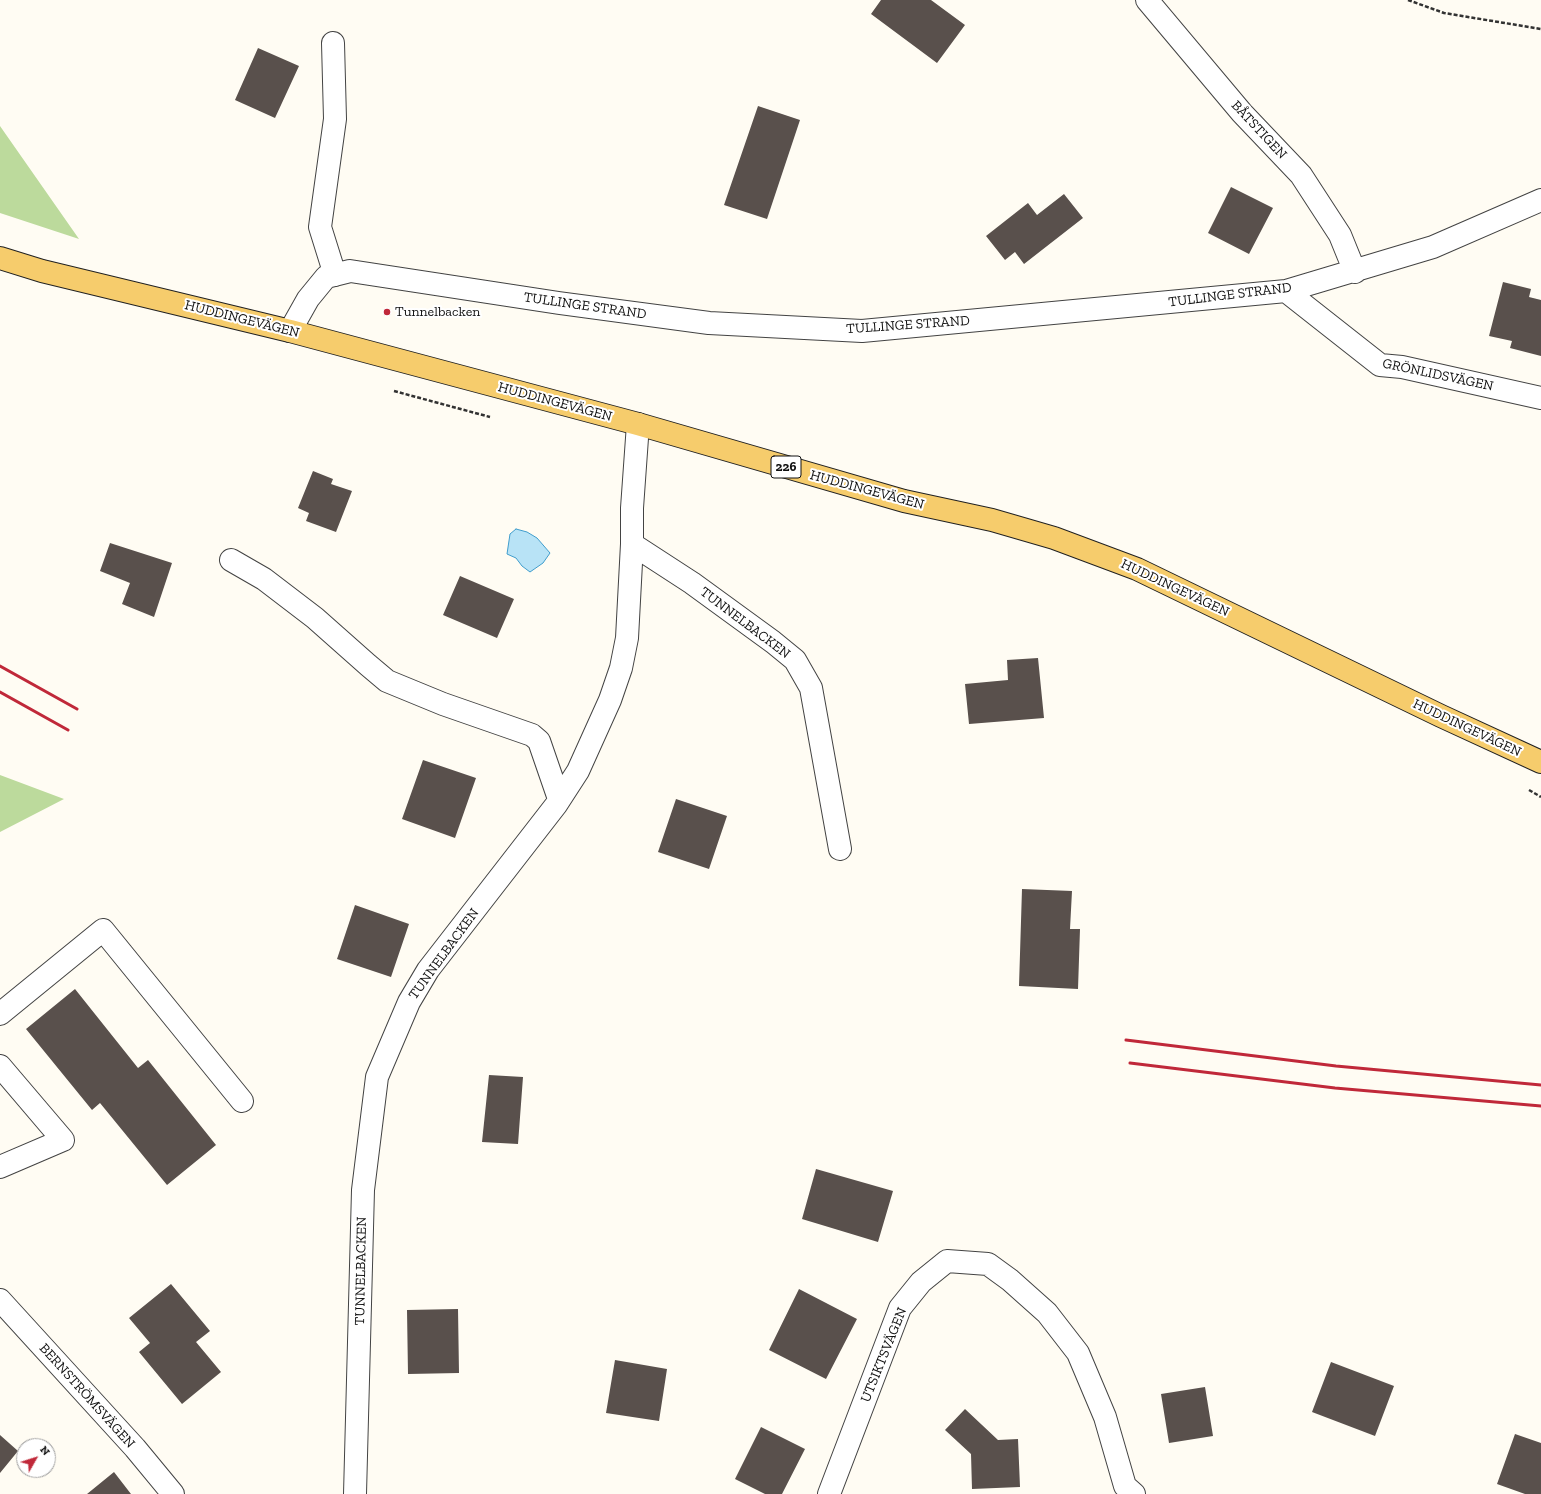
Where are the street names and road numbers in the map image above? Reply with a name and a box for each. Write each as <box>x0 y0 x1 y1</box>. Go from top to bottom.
street label: BÅTSTIGEN <box>1228 97 1290 163</box>
street label: TULLINGE STRAND <box>1168 279 1292 311</box>
street label: TULLINGE STRAND <box>523 289 647 323</box>
street label: HUDDINGEVÄGEN <box>183 297 301 341</box>
street label: TULLINGE STRAND <box>846 312 970 338</box>
street label: GRÖNLIDSVÄGEN <box>1381 355 1495 395</box>
street label: HUDDINGEVÄGEN <box>496 379 614 425</box>
road number: 226 <box>771 456 801 478</box>
street label: HUDDINGEVÄGEN <box>808 467 926 513</box>
street label: HUDDINGEVÄGEN <box>1118 556 1232 620</box>
street label: TUNNELBACKEN <box>697 584 793 662</box>
street label: HUDDINGEVÄGEN <box>1410 696 1524 760</box>
street label: TUNNELBACKEN <box>405 905 483 1003</box>
street label: TUNNELBACKEN <box>352 1216 370 1326</box>
street label: UTSIKTSVÄGEN <box>857 1305 911 1405</box>
street label: BERNSTRÖMSVÄGEN <box>36 1340 138 1452</box>

